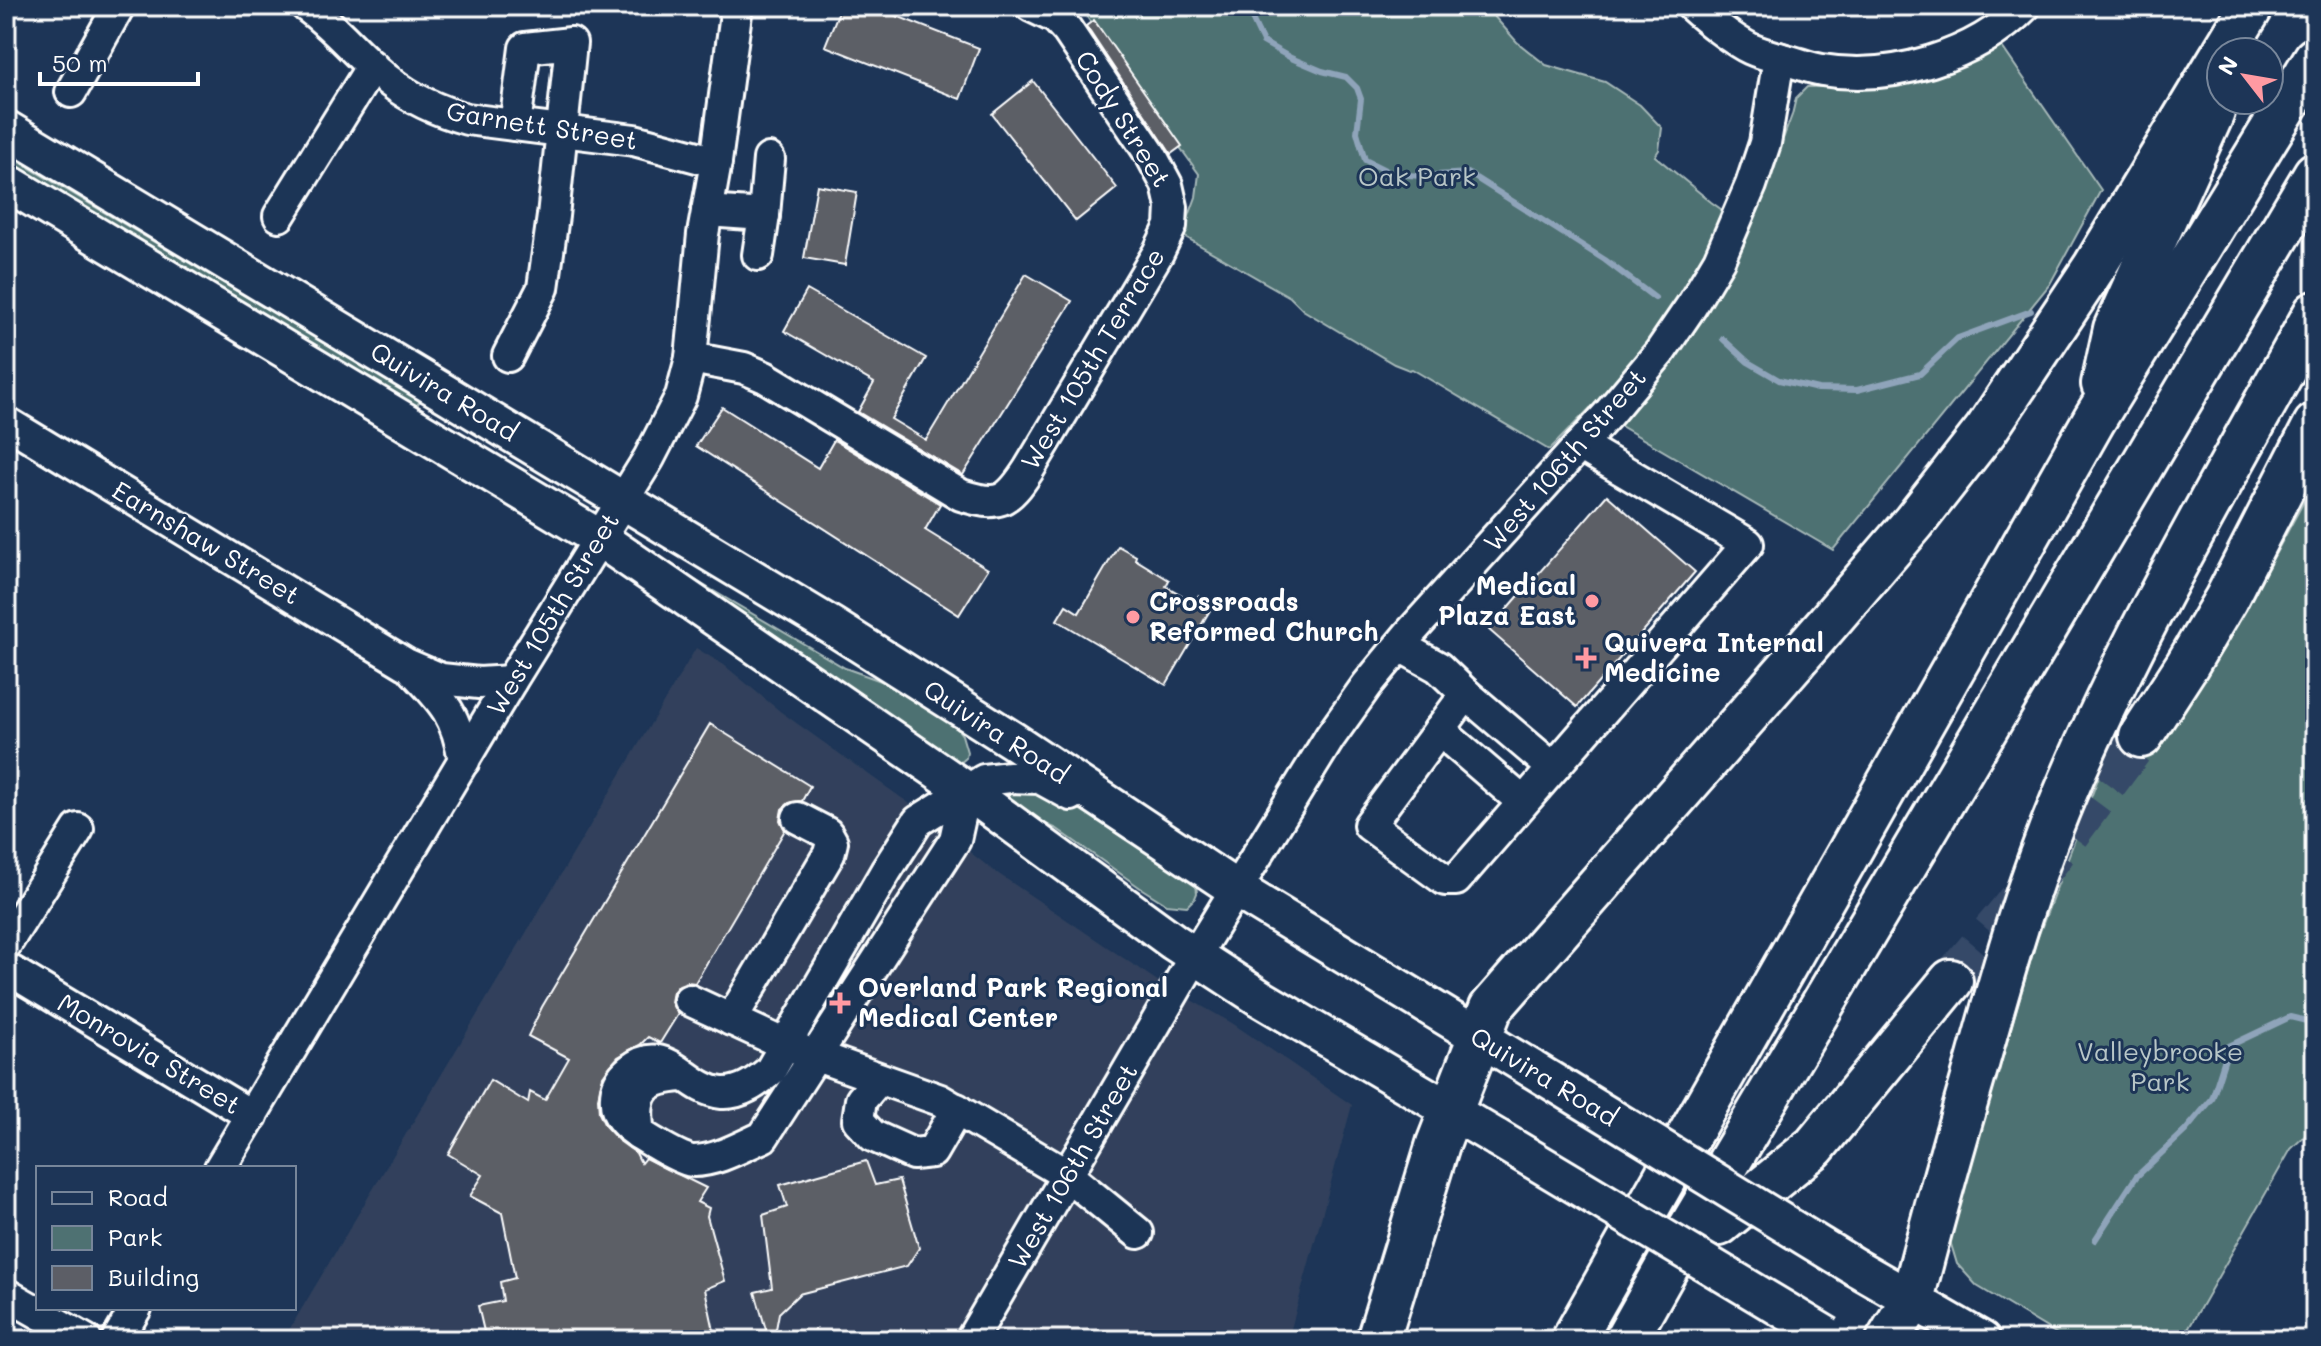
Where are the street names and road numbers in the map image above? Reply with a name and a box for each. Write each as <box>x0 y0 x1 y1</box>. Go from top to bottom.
street label: Cody Street <box>1068 44 1179 193</box>
street label: Garnett Street <box>444 93 640 157</box>
street label: West 105th Terrace <box>1012 241 1172 476</box>
street label: Quivira Road <box>364 334 525 449</box>
street label: West 106th Street <box>1475 361 1653 558</box>
street label: Earnshaw Street <box>106 473 307 612</box>
street label: West 105th Street <box>478 506 626 721</box>
street label: Quivira Road <box>917 672 1076 791</box>
street label: Monrovia Street <box>52 985 247 1121</box>
street label: Quivira Road <box>1464 1019 1625 1134</box>
street label: West 106th Street <box>999 1057 1145 1274</box>

